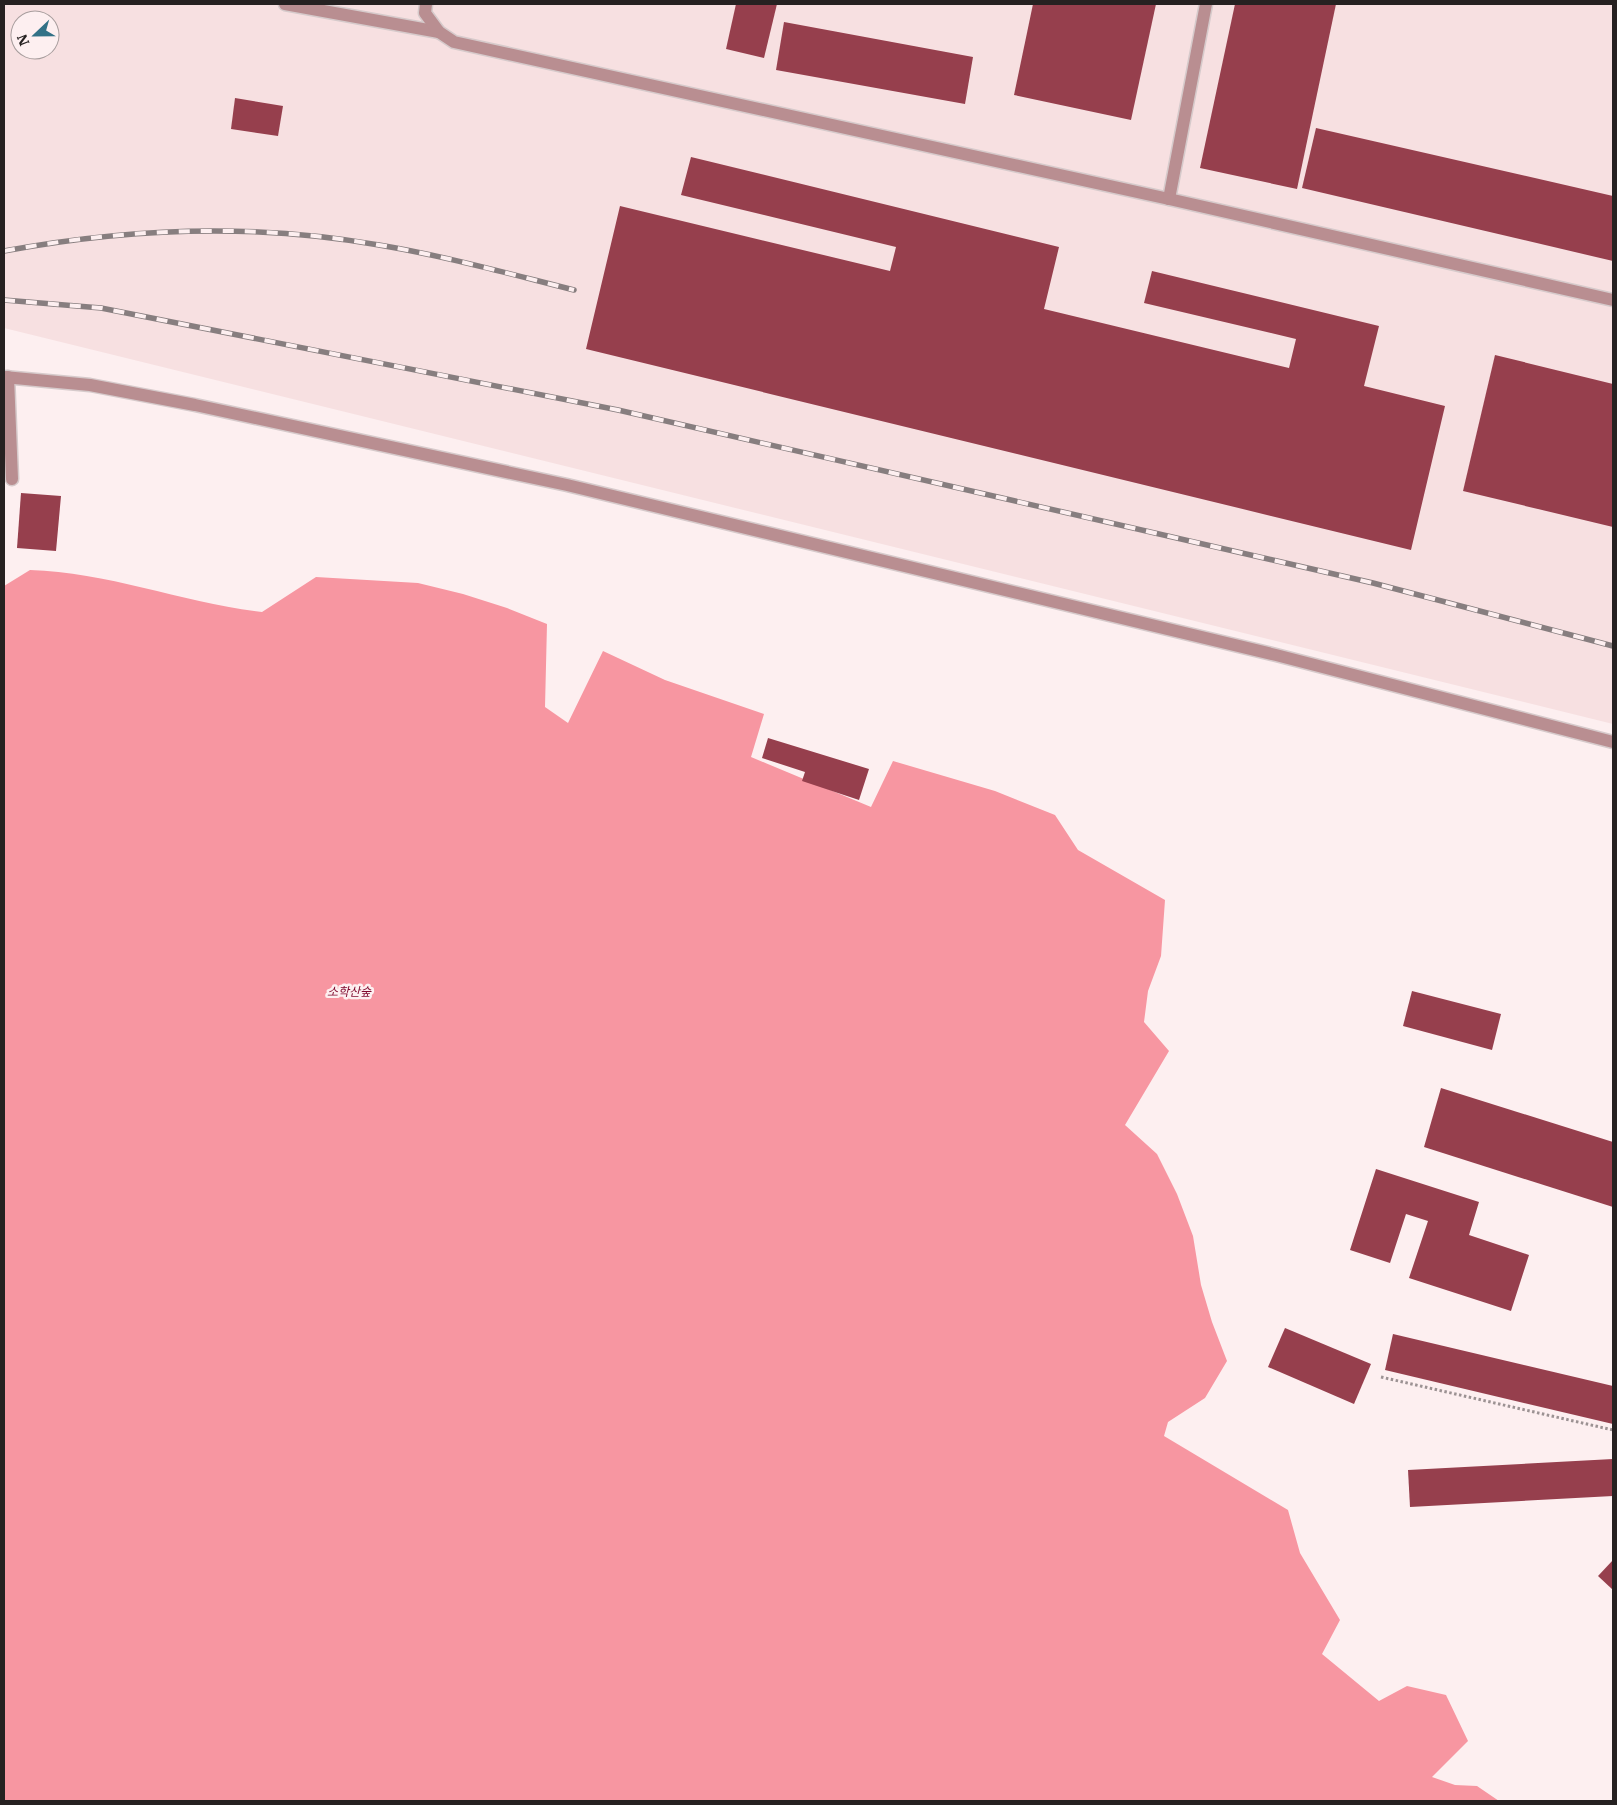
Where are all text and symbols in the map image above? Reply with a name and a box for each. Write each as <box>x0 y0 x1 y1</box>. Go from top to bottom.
north arrow <box>10 10 60 60</box>
text: N <box>13 31 33 48</box>
park label: 소학산숲 <box>327 984 372 999</box>

